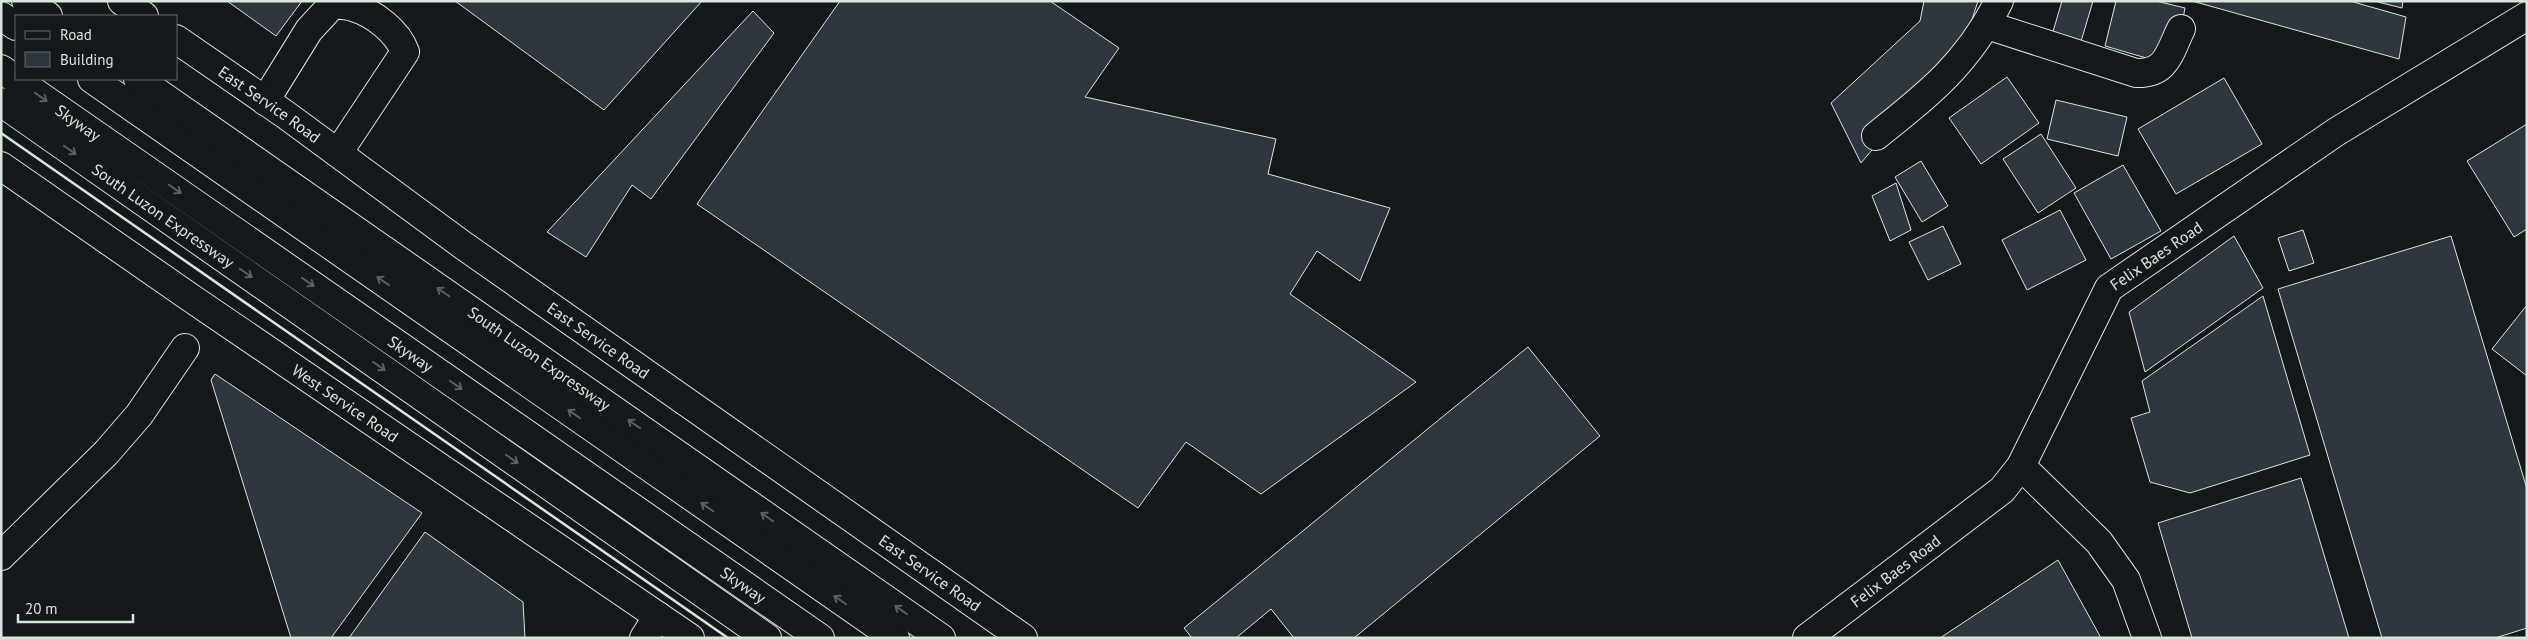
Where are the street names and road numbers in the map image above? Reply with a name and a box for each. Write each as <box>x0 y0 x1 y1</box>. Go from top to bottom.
street label: East Service Road <box>215 61 324 147</box>
street label: Skyway <box>52 100 105 146</box>
street label: South Luzon Expressway <box>88 159 239 272</box>
street label: Felix Baes Road <box>2106 217 2206 294</box>
street label: East Service Road <box>544 298 653 383</box>
street label: South Luzon Expressway <box>464 302 615 415</box>
street label: Skyway <box>384 331 438 377</box>
street label: West Service Road <box>288 360 402 446</box>
street label: East Service Road <box>875 530 985 616</box>
street label: Felix Baes Road <box>1846 530 1944 611</box>
street label: Skyway <box>717 562 770 608</box>

